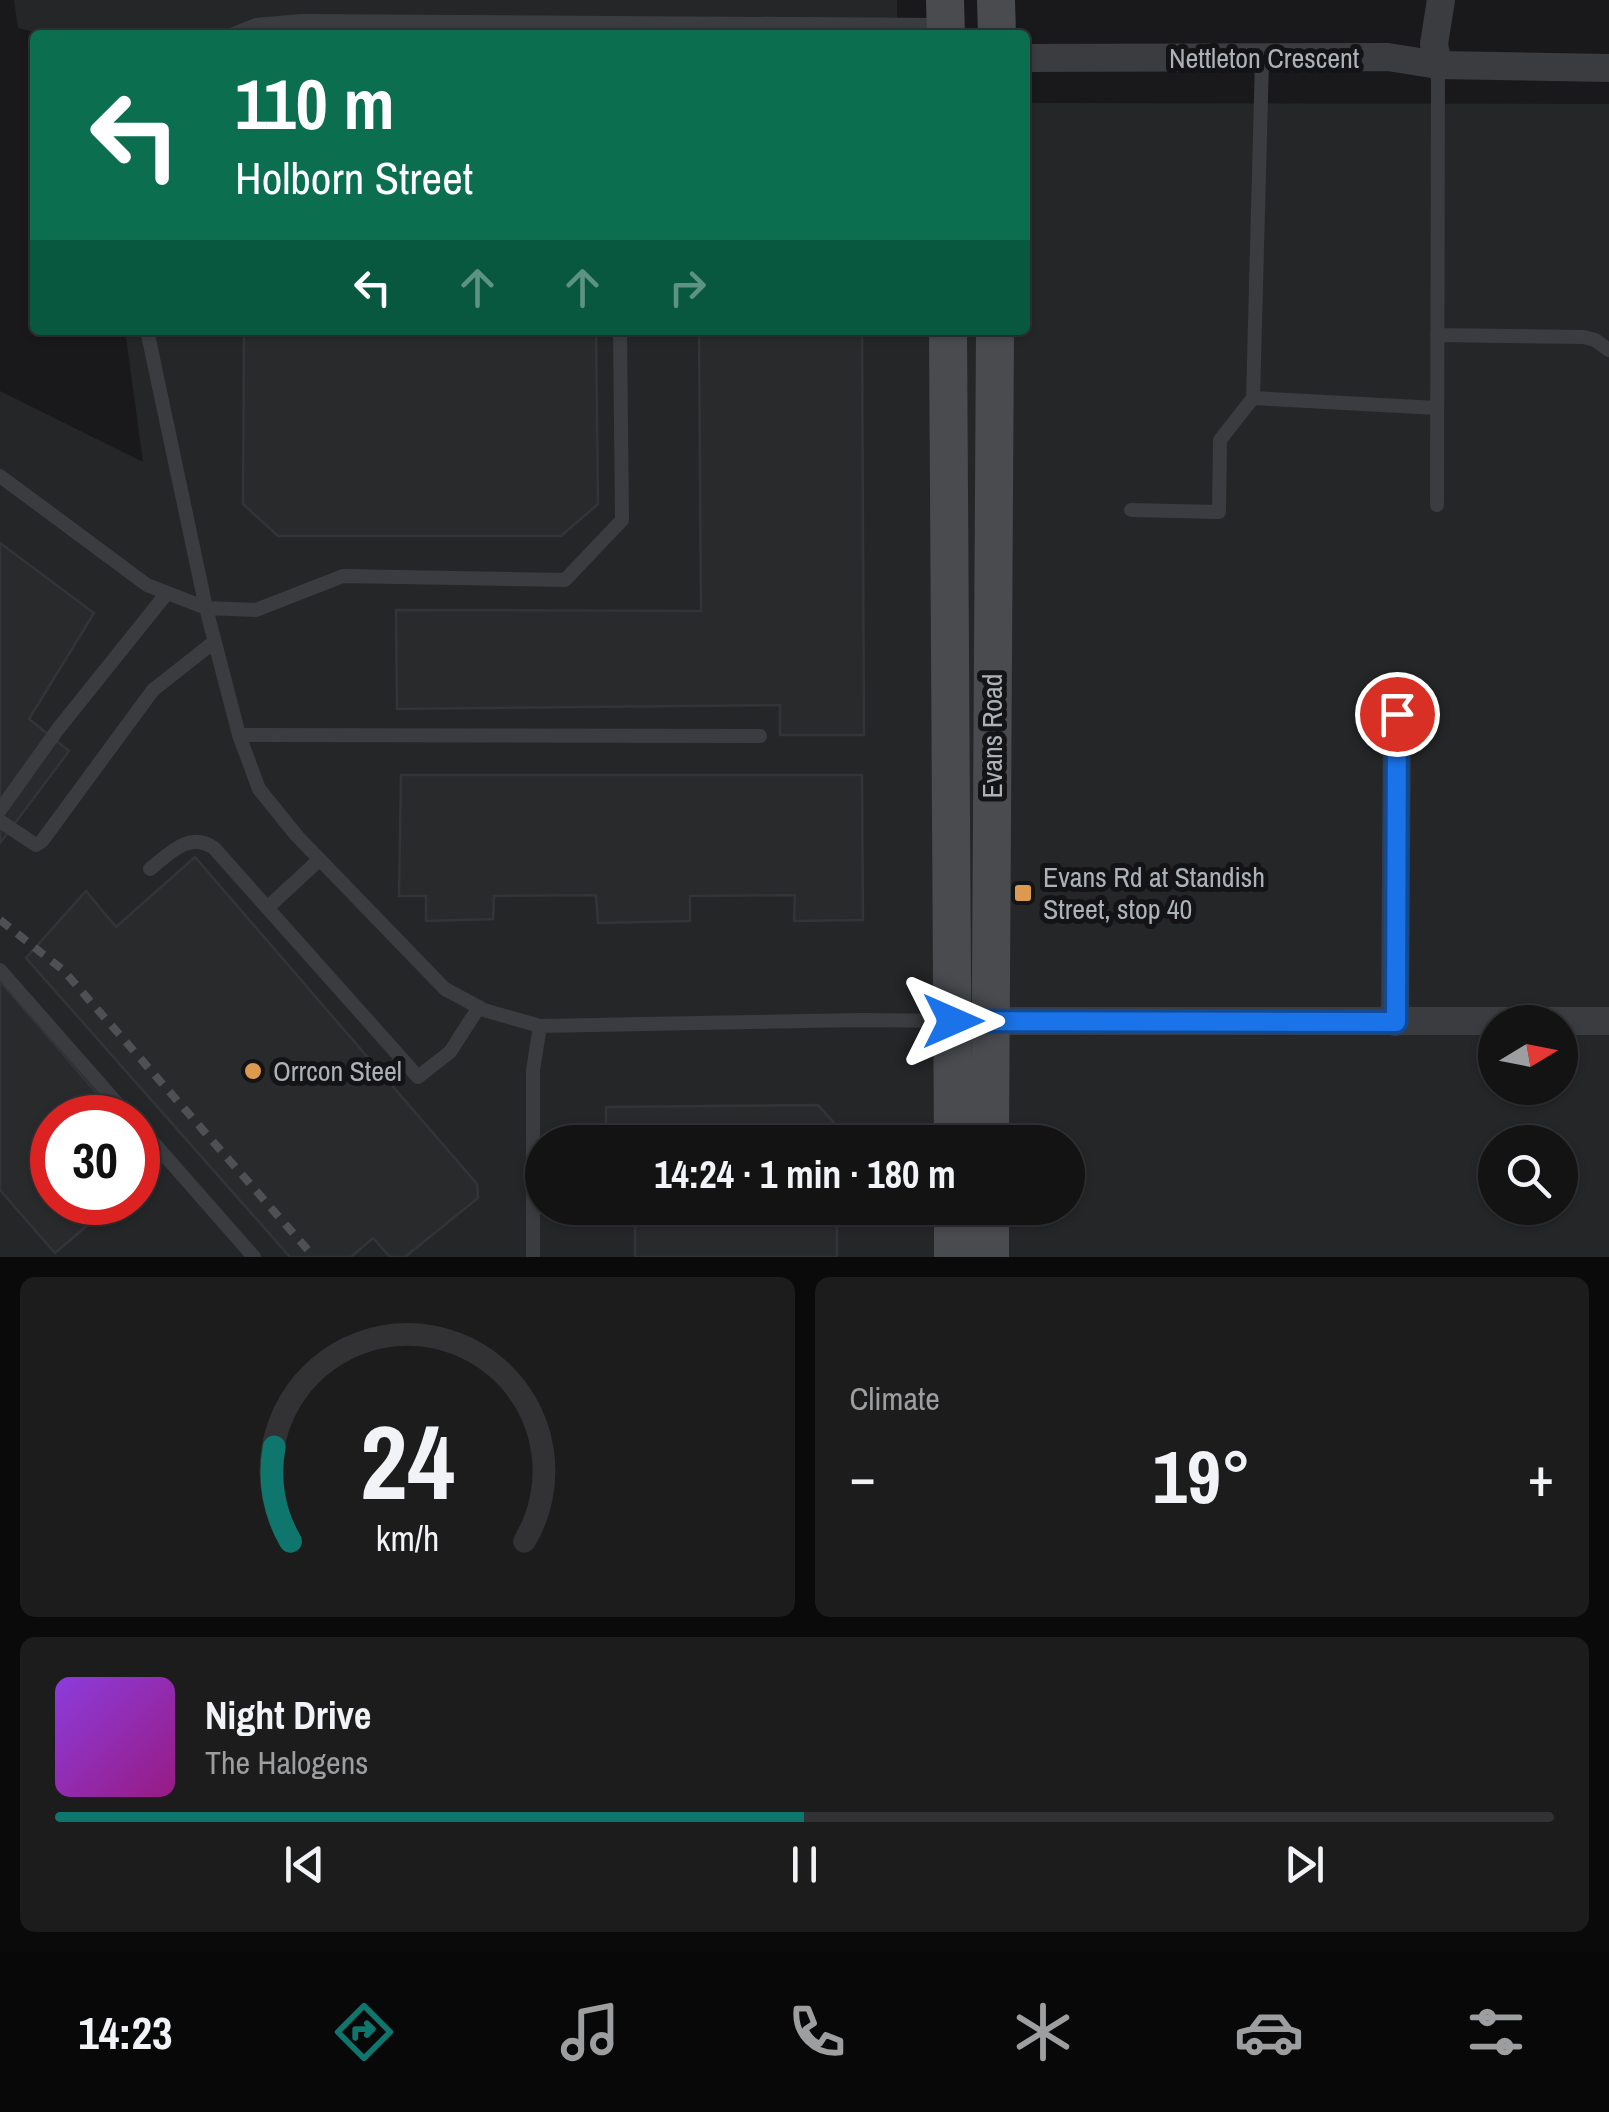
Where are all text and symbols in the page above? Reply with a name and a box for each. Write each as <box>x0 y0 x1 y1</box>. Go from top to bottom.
street label: Nettleton Crescent <box>1169 39 1359 77</box>
text: 110 m <box>235 57 395 151</box>
icon: left <box>70 70 200 200</box>
text: Holborn Street <box>235 147 473 208</box>
icon: left <box>345 260 400 315</box>
icon: ahead <box>450 260 505 315</box>
icon: ahead <box>555 260 610 315</box>
icon: right <box>660 260 715 315</box>
pin <box>1355 672 1440 757</box>
street label: Evans Road <box>973 673 1011 799</box>
icon: arrive <box>1370 687 1425 742</box>
place label: Evans Rd at Standish Street, stop 40 <box>1043 858 1265 928</box>
marker: Evans Rd at Standish Street, stop 40 <box>1012 882 1034 904</box>
position arrow <box>901 969 1005 1073</box>
north arrow <box>1478 1005 1578 1105</box>
map controls <box>1478 1005 1578 1225</box>
place label: Orrcon Steel <box>273 1052 402 1090</box>
marker: Orrcon Steel <box>242 1060 264 1082</box>
speed limit sign: 30 <box>30 1095 160 1225</box>
button: search <box>1478 1125 1578 1225</box>
text: 14:24 · 1 min · 180 m <box>654 1149 956 1200</box>
text: Climate <box>850 1377 940 1420</box>
text: 24 <box>360 1391 455 1531</box>
text: 19° <box>1153 1425 1251 1526</box>
text: − <box>850 1439 876 1513</box>
text: + <box>1528 1439 1554 1513</box>
text: km/h <box>375 1514 439 1562</box>
text: Night Drive <box>205 1690 371 1741</box>
text: The Halogens <box>205 1741 368 1784</box>
icon: previous <box>277 1837 332 1892</box>
icon: pause <box>777 1837 832 1892</box>
icon: next <box>1277 1837 1332 1892</box>
icon: directions <box>329 1997 399 2067</box>
icon: music <box>555 1997 625 2067</box>
icon: phone <box>782 1997 852 2067</box>
icon: climate <box>1008 1997 1078 2067</box>
icon: car <box>1234 1997 1304 2067</box>
icon: filters <box>1461 1997 1531 2067</box>
text: 14:23 <box>78 2002 173 2063</box>

